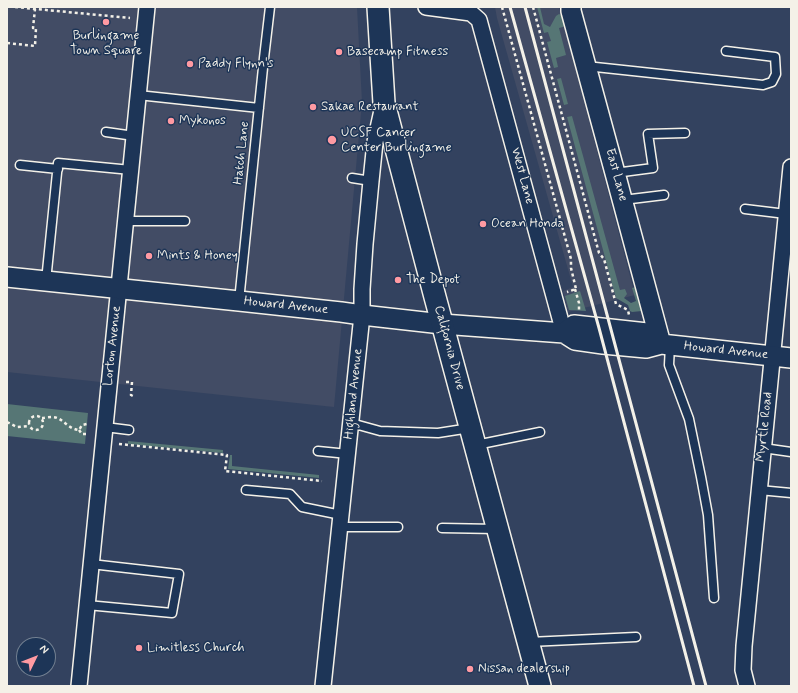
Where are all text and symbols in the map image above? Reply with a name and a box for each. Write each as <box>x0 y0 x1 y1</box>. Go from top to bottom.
marker: Burlingame Town Square <box>101 17 111 27</box>
place label: Burlingame Town Square <box>70 28 142 59</box>
place label: Basecamp Fitness <box>347 44 448 60</box>
marker: Basecamp Fitness <box>334 47 344 57</box>
place label: Paddy Flynn's <box>198 56 274 72</box>
marker: Paddy Flynn's <box>185 59 195 69</box>
place label: Sakae Restaurant <box>321 99 419 115</box>
marker: Sakae Restaurant <box>308 102 318 112</box>
place label: Mykonos <box>179 113 226 129</box>
marker: Mykonos <box>166 116 176 126</box>
street label: Hatch Lane <box>231 121 253 185</box>
place label: UCSF Cancer Center Burlingame <box>341 125 452 156</box>
marker: UCSF Cancer Center Burlingame <box>326 134 338 146</box>
street label: West Lane <box>507 146 537 206</box>
street label: East Lane <box>601 147 631 203</box>
place label: Ocean Honda <box>491 216 564 232</box>
marker: Ocean Honda <box>478 219 488 229</box>
place label: Mints & Honey <box>157 248 238 264</box>
marker: Mints & Honey <box>144 251 154 261</box>
place label: The Depot <box>406 272 460 288</box>
marker: The Depot <box>393 275 403 285</box>
street label: Howard Avenue <box>243 294 329 318</box>
street label: California Drive <box>430 304 468 392</box>
street label: Lorton Avenue <box>101 305 125 387</box>
street label: Howard Avenue <box>683 339 769 363</box>
street label: Highland Avenue <box>341 348 367 440</box>
street label: Myrtle Road <box>754 391 776 463</box>
north arrow <box>16 637 56 677</box>
place label: Limitless Church <box>147 640 244 656</box>
text: N <box>36 642 52 657</box>
marker: Limitless Church <box>134 643 144 653</box>
place label: Nissan dealership <box>478 661 570 677</box>
marker: Nissan dealership <box>465 664 475 674</box>

